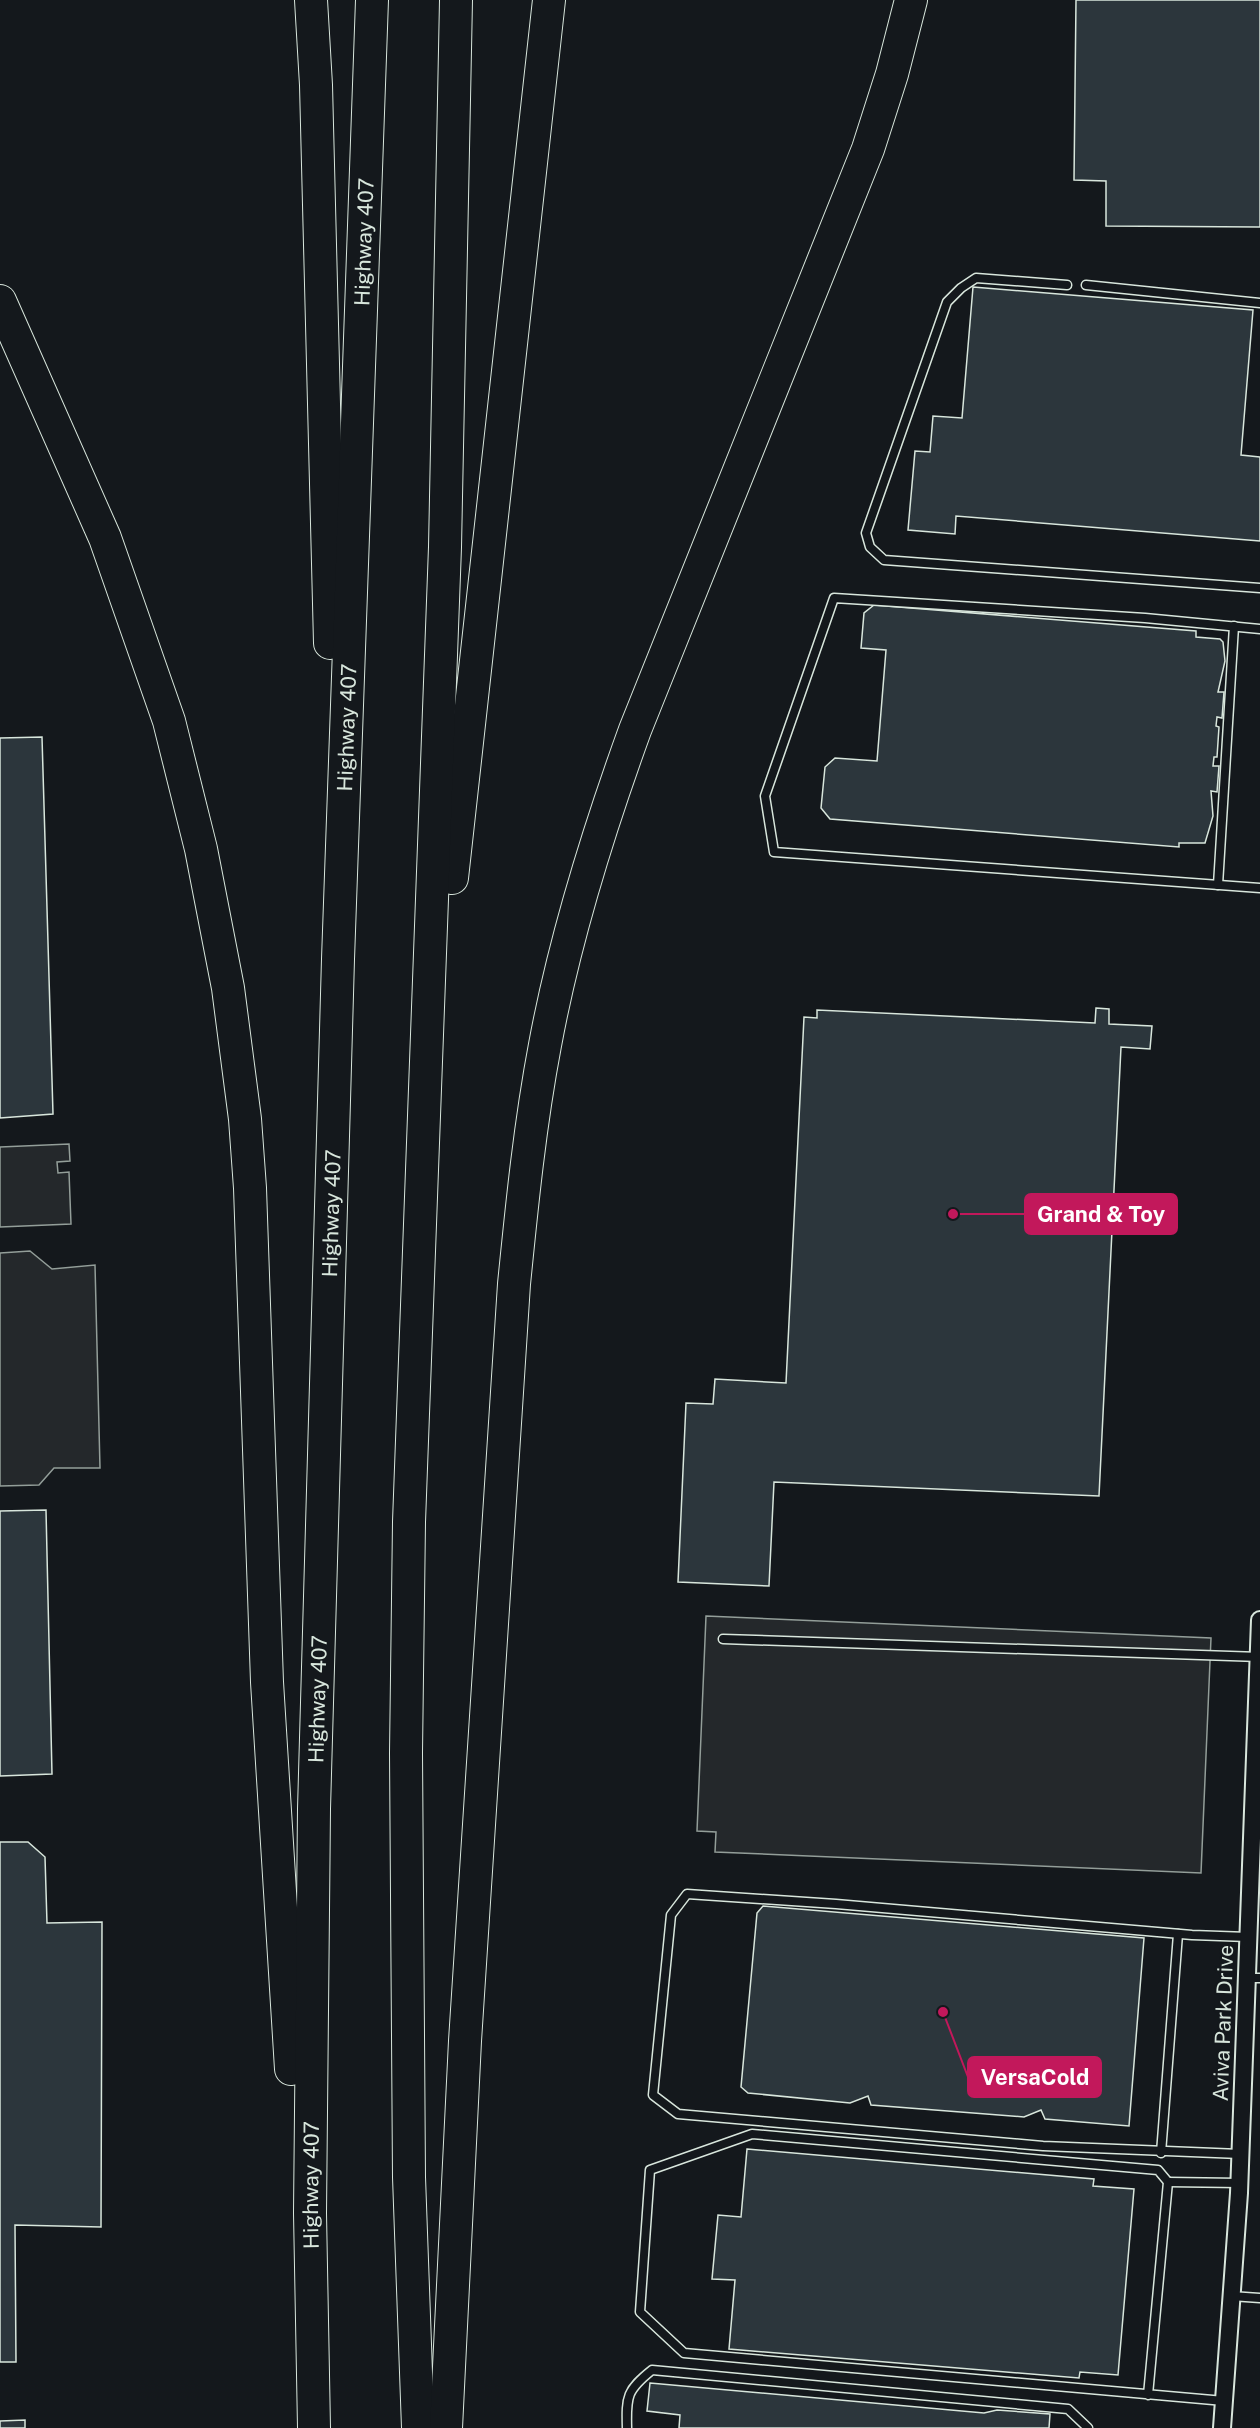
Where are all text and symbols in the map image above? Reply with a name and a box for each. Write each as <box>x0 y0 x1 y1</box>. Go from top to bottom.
street label: Highway 407 <box>349 177 378 306</box>
street label: Highway 407 <box>331 663 361 792</box>
street label: Highway 407 <box>317 1149 345 1278</box>
callout: Grand & Toy <box>1025 1194 1177 1234</box>
text: Grand & Toy <box>1037 1201 1166 1227</box>
street label: Highway 407 <box>303 1635 331 1763</box>
street label: Aviva Park Drive <box>1208 1944 1238 2102</box>
callout: VersaCold <box>968 2057 1101 2097</box>
text: VersaCold <box>981 2064 1089 2090</box>
street label: Highway 407 <box>297 2121 323 2249</box>

